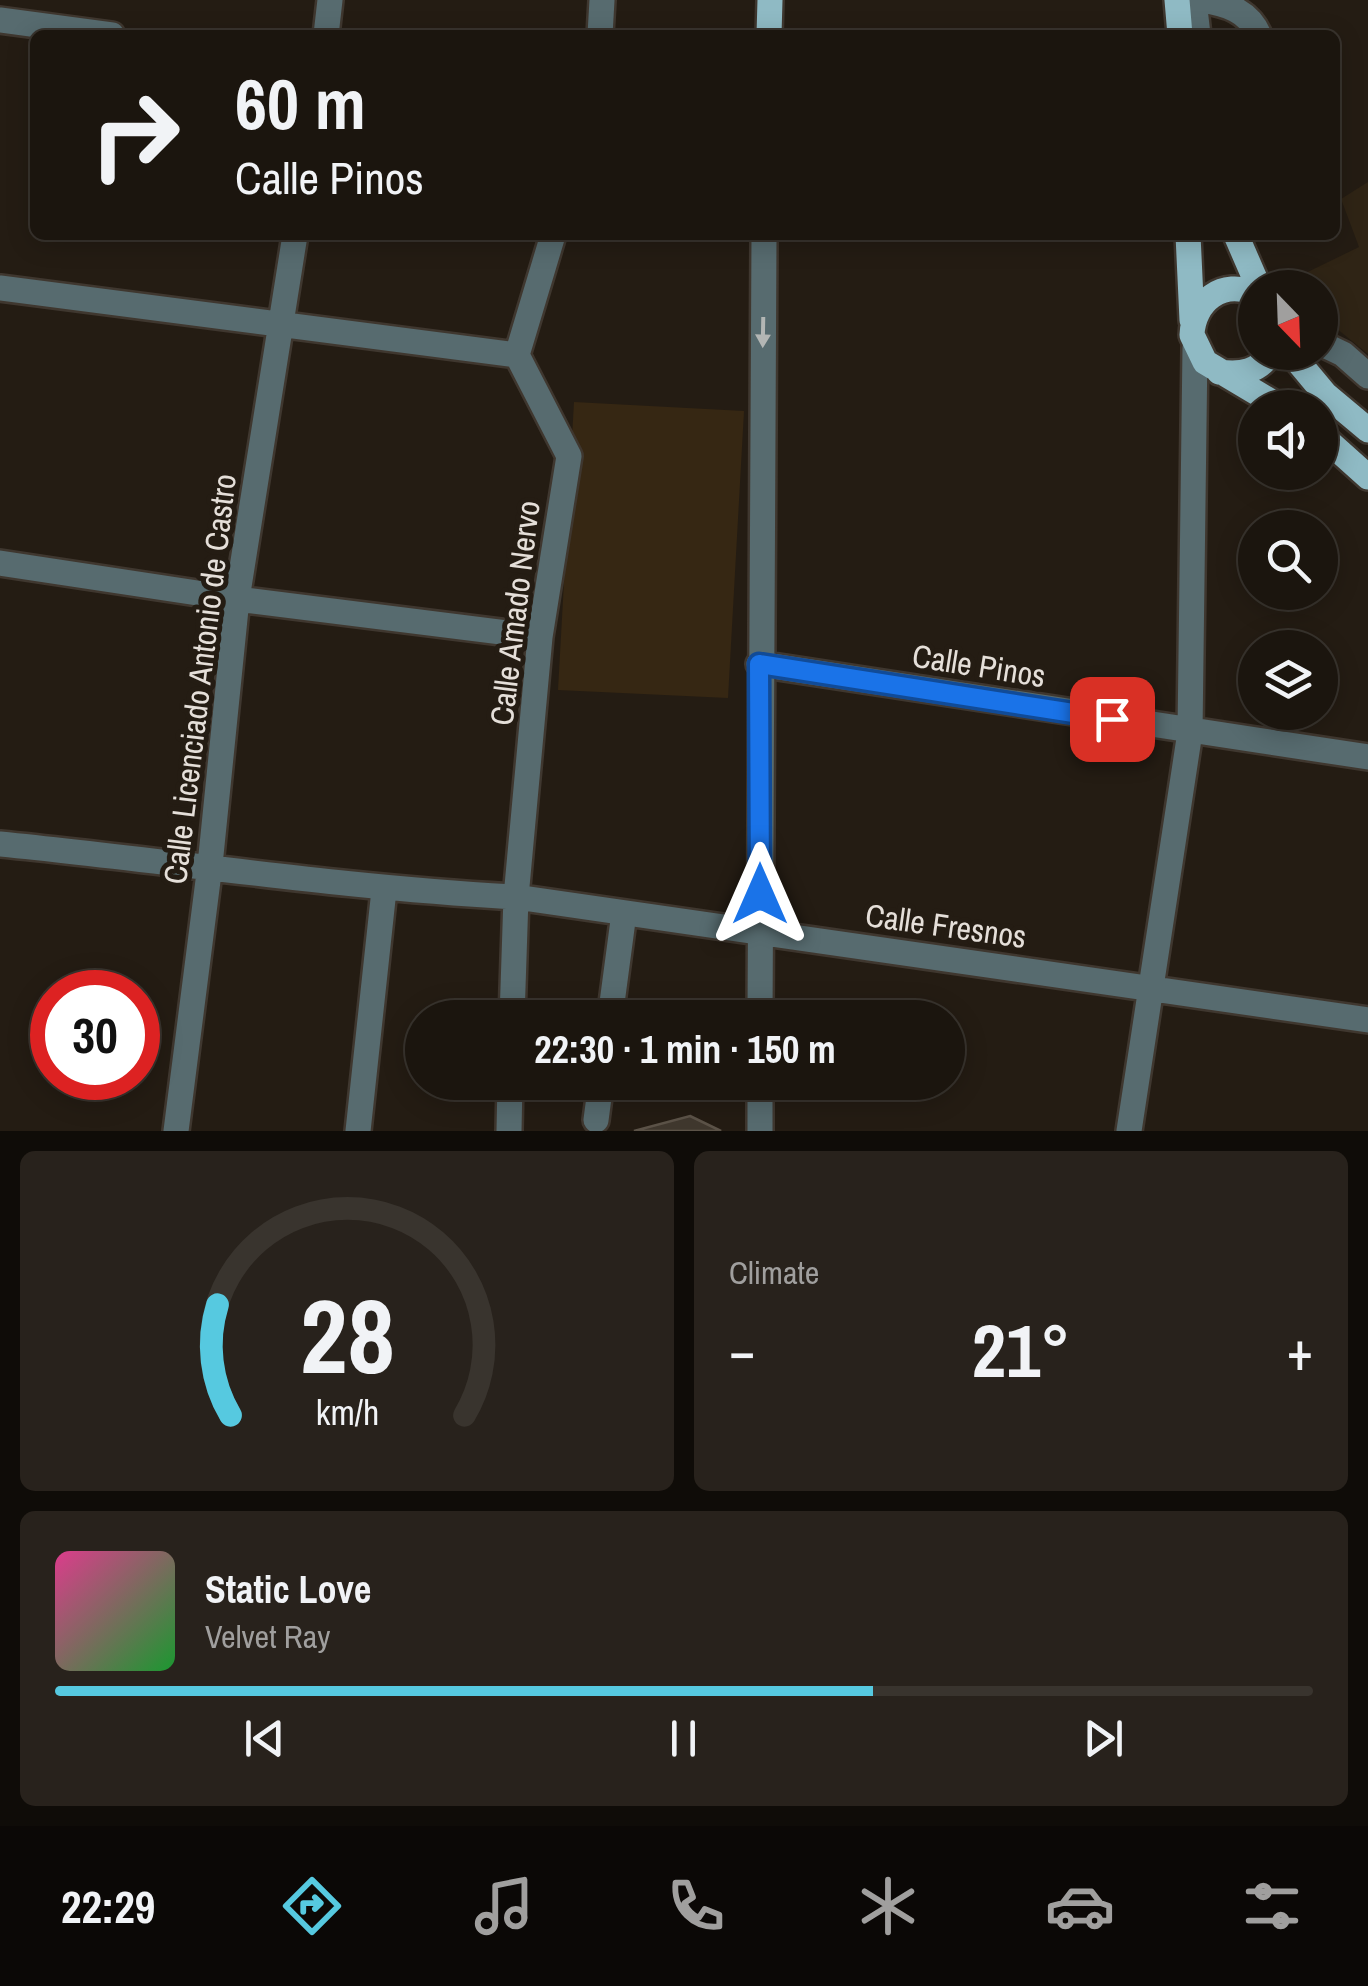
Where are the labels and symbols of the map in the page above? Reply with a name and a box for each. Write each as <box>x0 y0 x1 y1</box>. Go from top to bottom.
north arrow <box>1238 270 1338 370</box>
one-way arrow <box>755 317 771 349</box>
street label: Calle Licenciado Antonio de Castro <box>153 471 246 886</box>
street label: Calle Amado Nervo <box>479 498 550 728</box>
street label: Calle Pinos <box>909 634 1049 697</box>
pin <box>1070 677 1155 762</box>
position arrow <box>708 842 812 946</box>
street label: Calle Fresnos <box>863 893 1029 958</box>
speed limit sign: 30 <box>30 970 160 1100</box>

